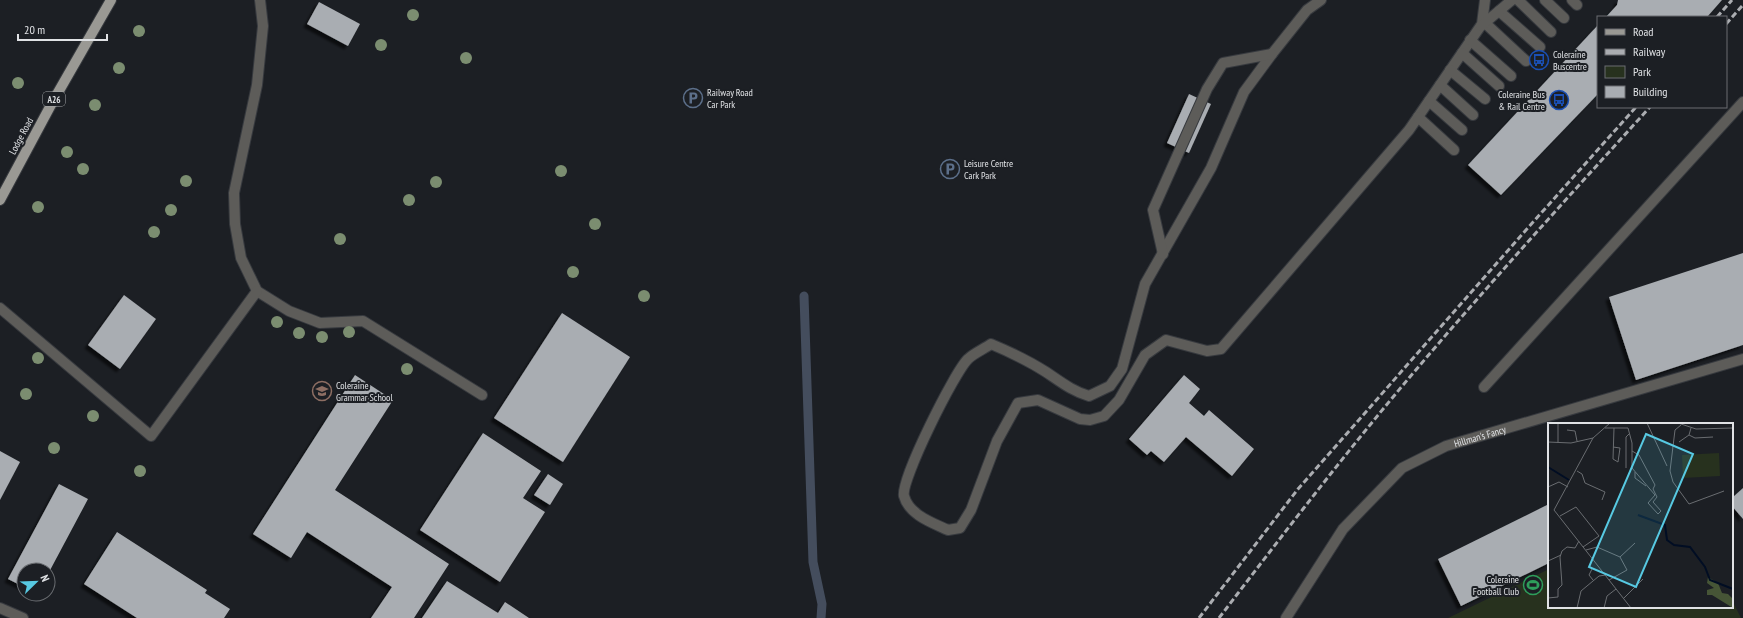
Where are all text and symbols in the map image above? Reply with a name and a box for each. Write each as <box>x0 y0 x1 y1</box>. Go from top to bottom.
scale bar <box>18 16 107 42</box>
legend <box>1597 16 1727 108</box>
text: 20 m <box>24 22 45 37</box>
text: Road <box>1633 24 1653 39</box>
text: Railway <box>1633 44 1666 59</box>
place label: Coleraine Buscentre <box>1553 48 1587 73</box>
bus stop icon: Coleraine Buscentre <box>1528 49 1550 71</box>
text: Park <box>1633 64 1651 79</box>
text: Building <box>1633 84 1668 99</box>
place label: Railway Road Car Park <box>707 86 753 111</box>
parking icon: Railway Road Car Park <box>682 87 704 109</box>
place label: Coleraine Bus & Rail Centre <box>1498 88 1546 113</box>
bus stop icon: Coleraine Bus & Rail Centre <box>1548 89 1570 111</box>
road number: A26 <box>43 92 65 106</box>
street label: Lodge Road <box>6 115 36 157</box>
place label: Leisure Centre Cark Park <box>964 157 1013 182</box>
parking icon: Leisure Centre Cark Park <box>939 158 961 180</box>
place label: Coleraine Grammar School <box>336 379 393 404</box>
school or university icon: Coleraine Grammar School <box>311 380 333 402</box>
street label: Hillman's Fancy <box>1452 422 1508 450</box>
inset map <box>1548 423 1733 608</box>
north arrow <box>16 562 56 602</box>
text: N <box>38 573 53 584</box>
place label: Coleraine Football Club <box>1473 573 1519 598</box>
sports icon: Coleraine Football Club <box>1522 574 1544 596</box>

